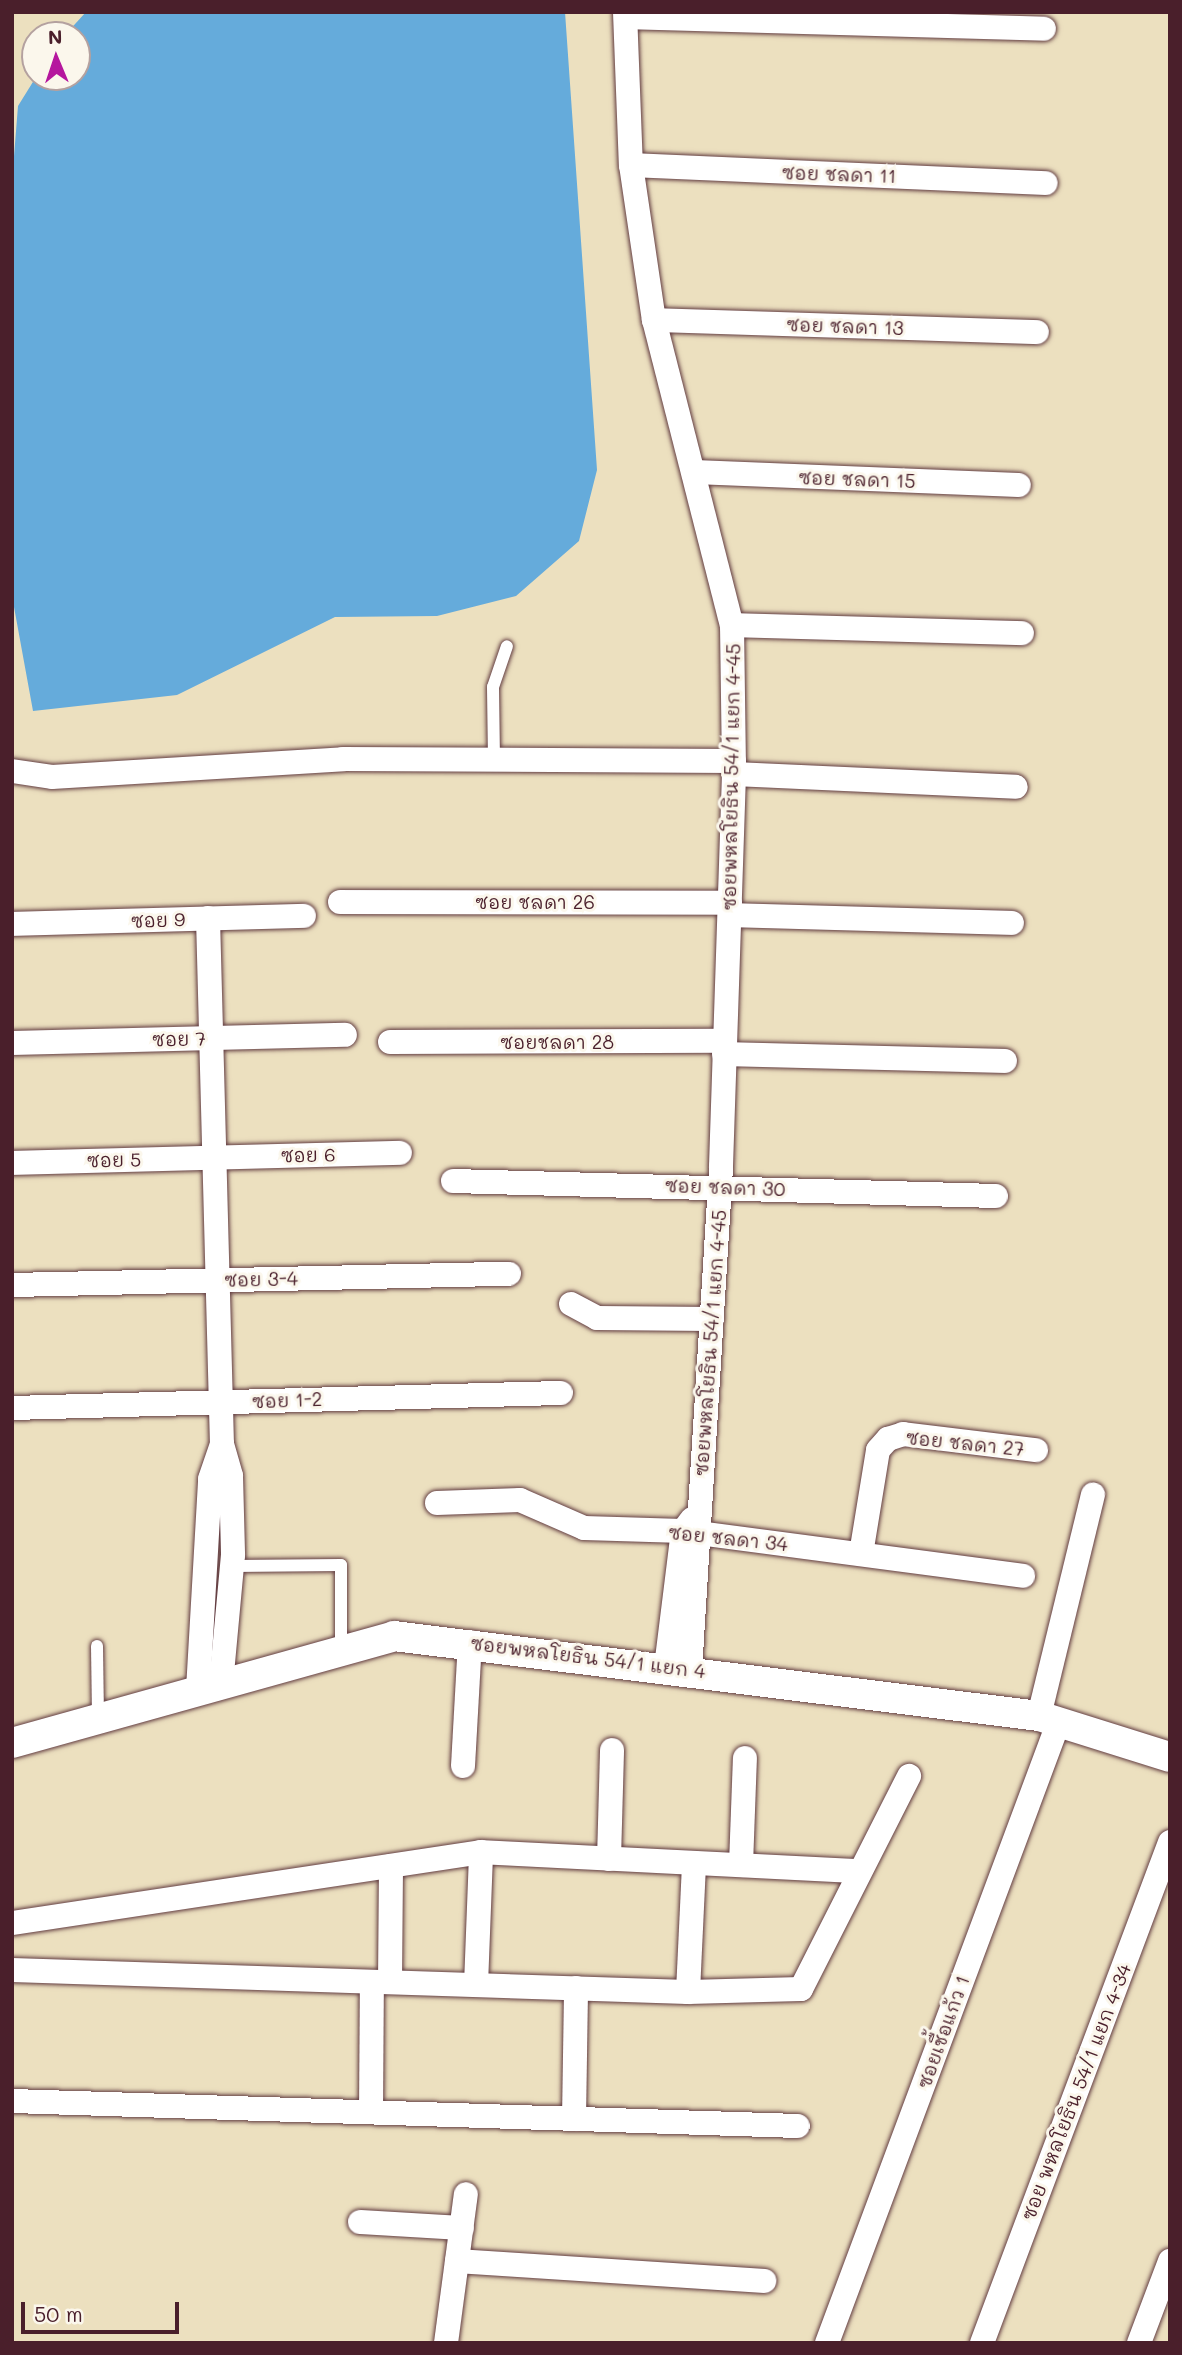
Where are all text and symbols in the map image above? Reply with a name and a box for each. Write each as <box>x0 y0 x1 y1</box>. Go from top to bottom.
north arrow <box>21 21 91 91</box>
text: N <box>48 24 63 49</box>
street label: ซอย ชลดา 11 <box>781 161 897 187</box>
street label: ซอย ชลดา 13 <box>786 313 904 339</box>
street label: ซอย ชลดา 15 <box>798 466 916 492</box>
street label: ซอยพหลโยธิน 54/1 แยก 4-45 <box>717 643 745 911</box>
street label: ซอย ชลดา 26 <box>475 891 595 913</box>
street label: ซอย 9 <box>130 908 186 932</box>
street label: ซอย 7 <box>152 1027 206 1051</box>
street label: ซอยชลดา 28 <box>500 1031 614 1053</box>
street label: ซอย 6 <box>280 1143 336 1167</box>
street label: ซอย 5 <box>87 1148 141 1172</box>
street label: ซอย ชลดา 30 <box>664 1174 786 1200</box>
street label: ซอยพหลโยธิน 54/1 แยก 4-45 <box>689 1209 731 1477</box>
street label: ซอย 3-4 <box>224 1267 298 1291</box>
street label: ซอย 1-2 <box>251 1387 323 1413</box>
street label: ซอย ชลดา 27 <box>905 1425 1025 1461</box>
street label: ซอย ชลดา 34 <box>667 1520 789 1556</box>
street label: ซอยพหลโยธิน 54/1 แยก 4 <box>469 1631 707 1683</box>
street label: ซอย พหลโยธิน 54/1 แยก 4-34 <box>1016 1960 1136 2224</box>
street label: ซอยเชื้อแก้ว 1 <box>912 1972 974 2092</box>
scale bar <box>24 2288 182 2332</box>
text: 50 m <box>34 2300 83 2327</box>

